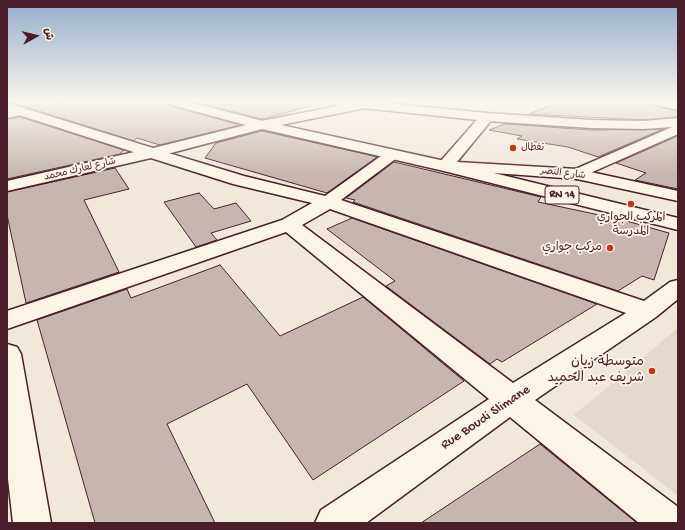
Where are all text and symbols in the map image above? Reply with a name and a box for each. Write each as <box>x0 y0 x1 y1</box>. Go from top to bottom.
north arrow <box>16 16 56 56</box>
text: ش <box>41 27 55 41</box>
place label: نفطال <box>521 142 544 154</box>
marker: نفطال <box>508 143 518 153</box>
street label: شارع لعارك محمد <box>43 156 117 184</box>
street label: شارع النصر <box>540 165 586 183</box>
road number: RN 14 <box>545 186 579 204</box>
marker: المركب الجواري المدرسة <box>626 199 636 209</box>
place label: المركب الجواري المدرسة <box>597 211 665 239</box>
place label: مركب جواري <box>542 241 602 255</box>
marker: مركب جواري <box>605 243 615 253</box>
place label: متوسطة زيان شريف عبد الحميد <box>547 355 644 388</box>
marker: متوسطة زيان شريف عبد الحميد <box>647 366 657 376</box>
street label: Rue Boudi Slimane <box>438 382 534 454</box>

